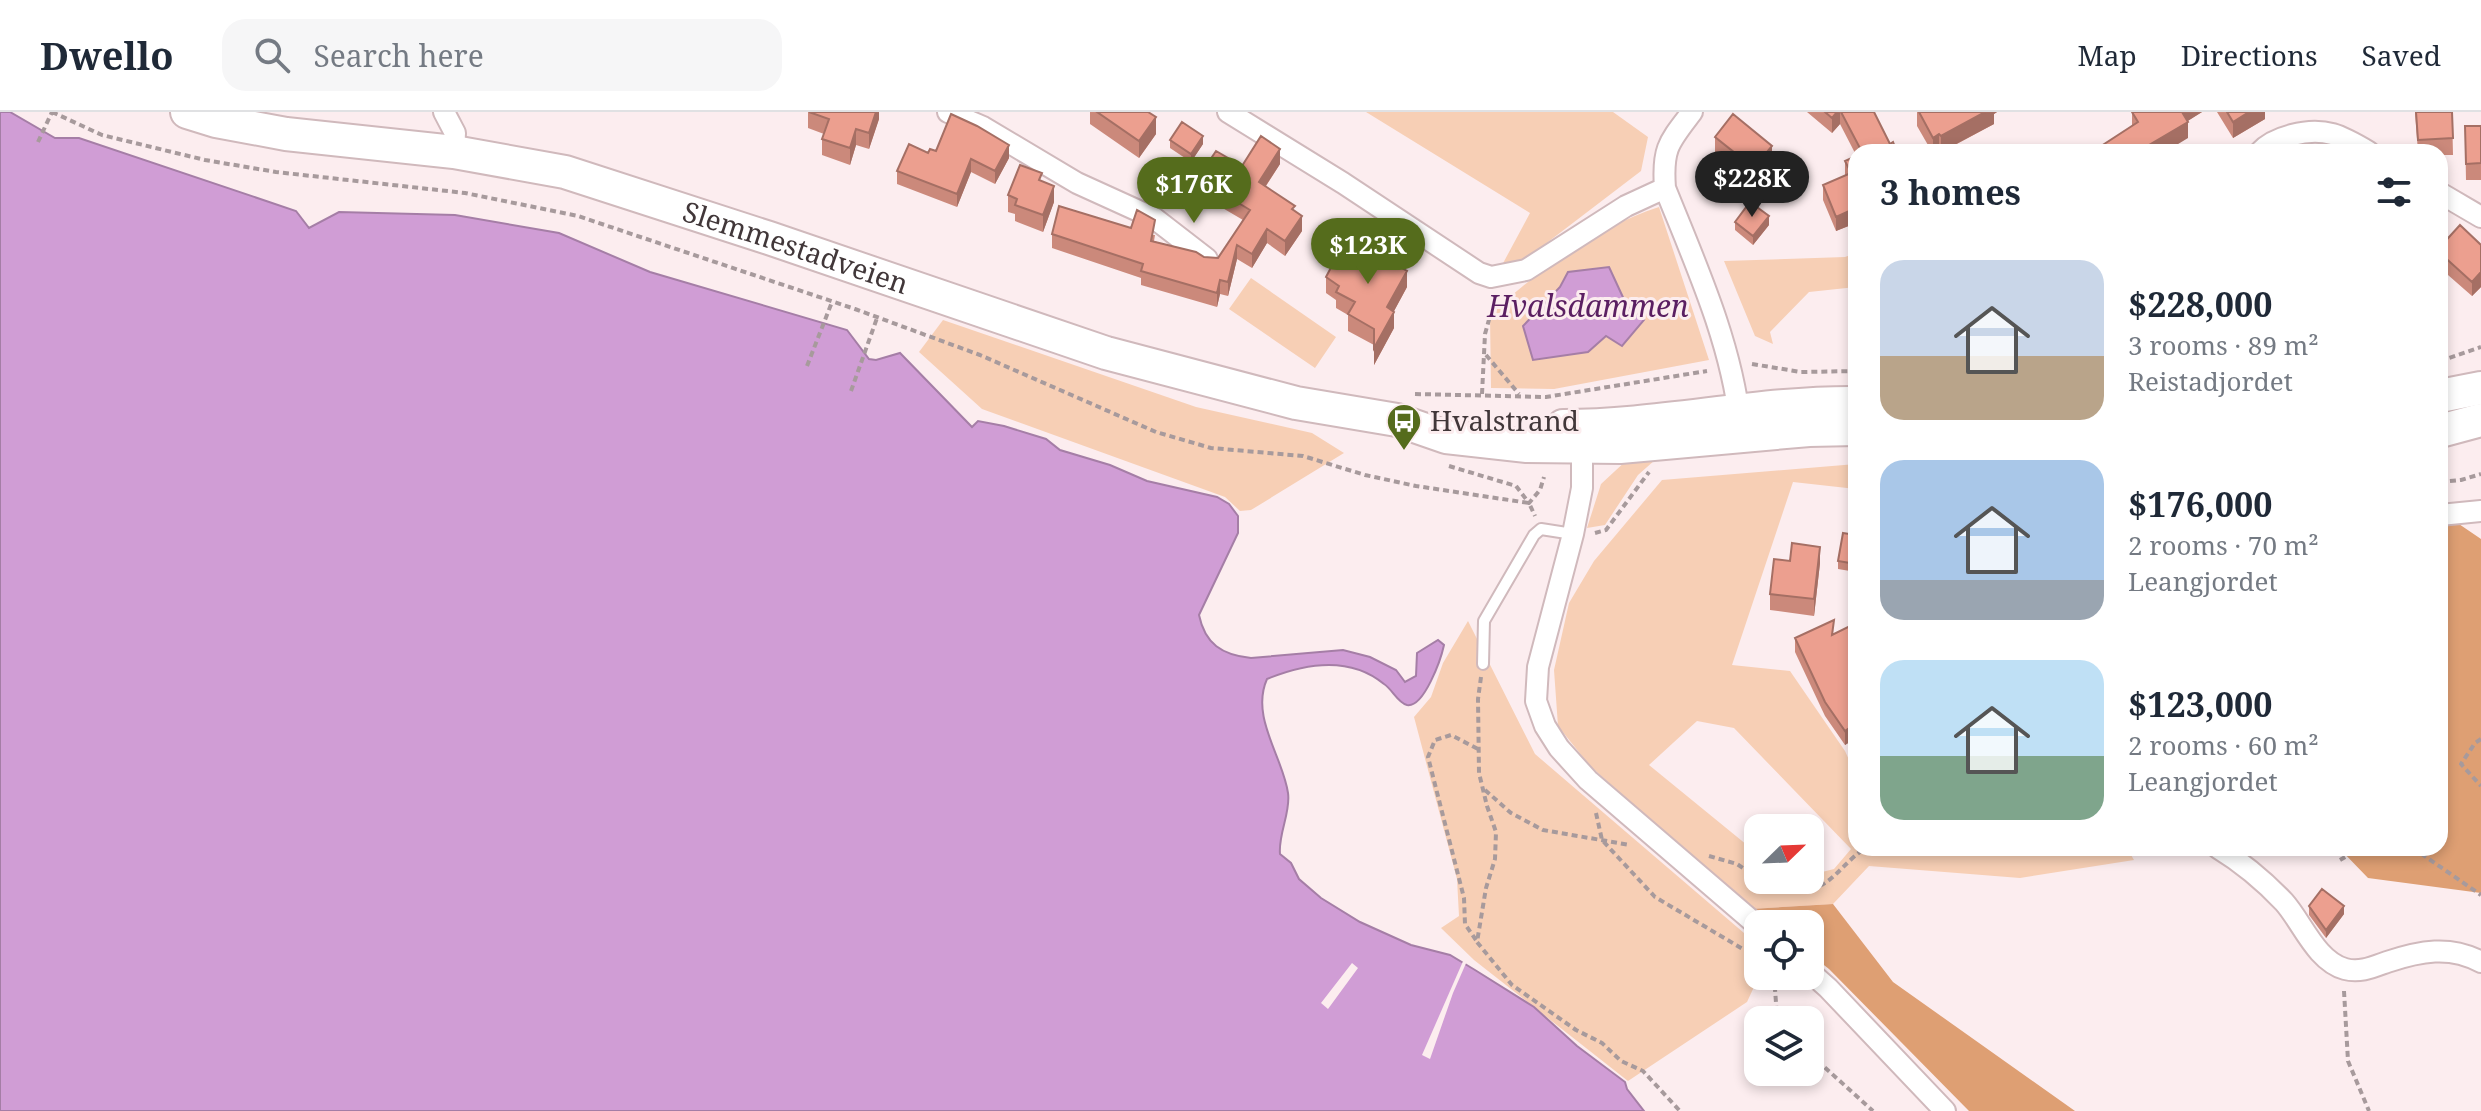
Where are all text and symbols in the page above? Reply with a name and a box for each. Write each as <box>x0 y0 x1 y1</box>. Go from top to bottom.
search box <box>222 19 782 91</box>
text: Dwello <box>40 29 174 81</box>
icon: search <box>250 33 294 77</box>
text: Search here <box>314 35 484 76</box>
text: Map <box>2077 36 2137 74</box>
text: Directions <box>2181 36 2318 74</box>
text: Saved <box>2362 36 2441 74</box>
pin: $228K <box>1696 151 1808 219</box>
pin: $176K <box>1138 157 1250 225</box>
text: $228K <box>1713 159 1791 195</box>
text: $176K <box>1155 165 1233 201</box>
text: 3 homes <box>1880 169 2021 215</box>
icon: filters <box>2372 170 2416 214</box>
street label: Slemmestadveien <box>678 191 914 302</box>
pin: $123K <box>1312 218 1424 286</box>
text: $123K <box>1329 226 1407 262</box>
text: $228,000 <box>2128 281 2272 327</box>
water label: Hvalsdammen <box>1486 285 1689 326</box>
icon: home <box>1944 292 2040 388</box>
text: 3 rooms · 89 m² <box>2128 327 2319 363</box>
text: Reistadjordet <box>2128 363 2293 399</box>
place label: Hvalstrand <box>1430 401 1579 439</box>
bus stop icon: Hvalstrand <box>1385 402 1423 452</box>
text: $176,000 <box>2128 481 2272 527</box>
icon: home <box>1944 492 2040 588</box>
text: 2 rooms · 70 m² <box>2128 527 2319 563</box>
text: Leangjordet <box>2128 563 2278 599</box>
text: $123,000 <box>2128 681 2272 727</box>
icon: home <box>1944 692 2040 788</box>
text: 2 rooms · 60 m² <box>2128 727 2319 763</box>
text: Leangjordet <box>2128 763 2278 799</box>
north arrow <box>1744 814 1824 894</box>
map controls <box>1744 814 1824 1086</box>
button: locate <box>1744 910 1824 990</box>
button: layers <box>1744 1006 1824 1086</box>

